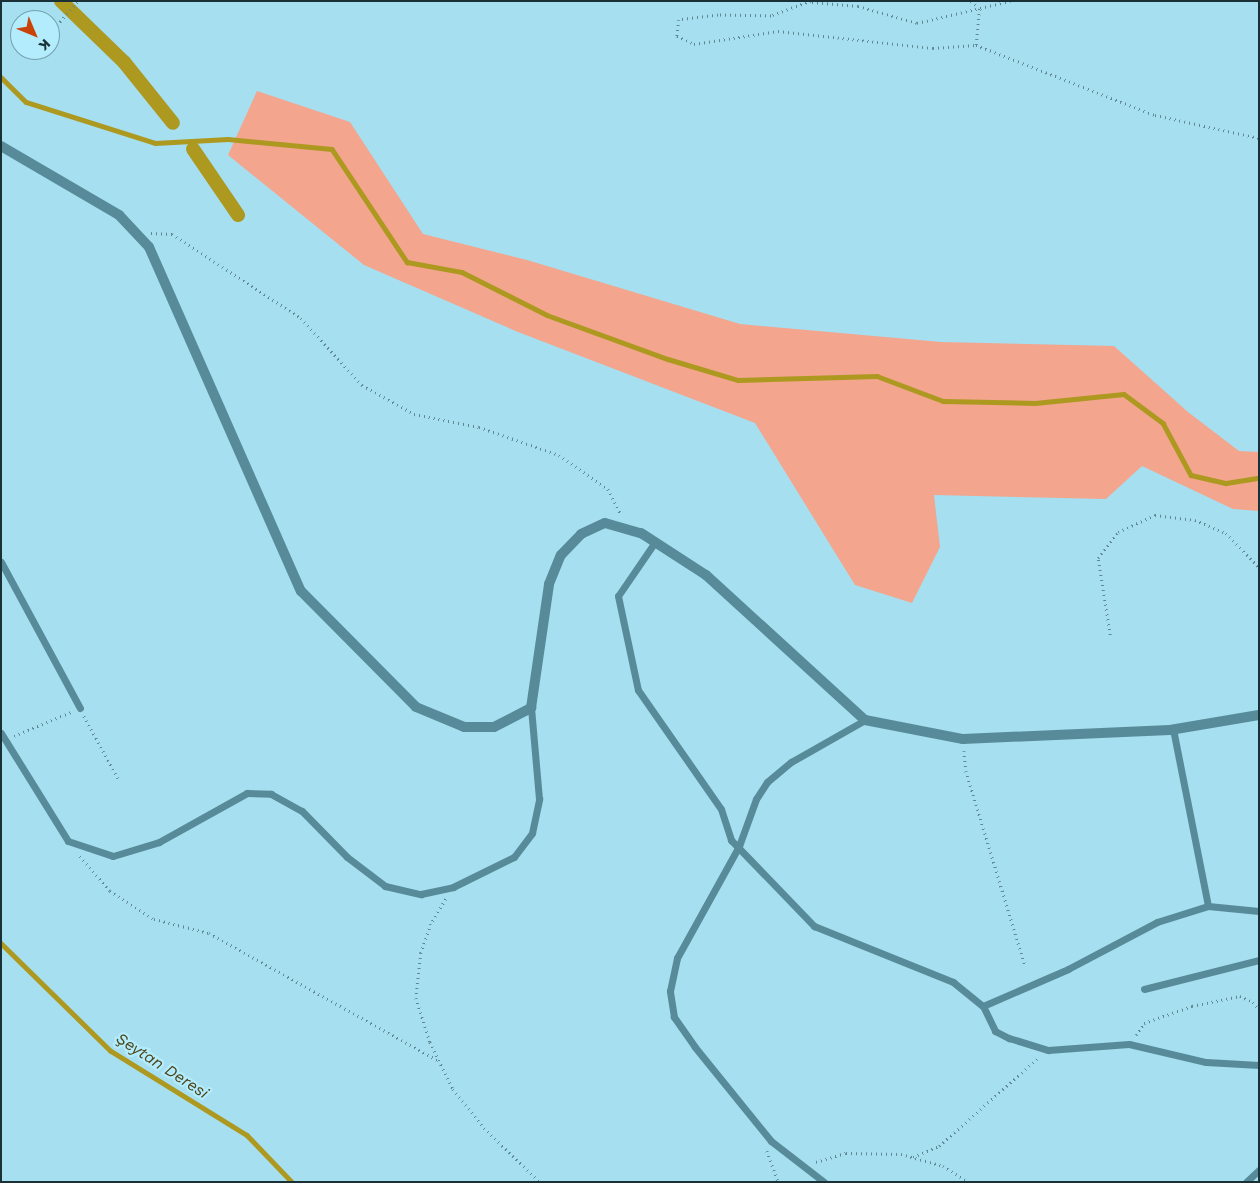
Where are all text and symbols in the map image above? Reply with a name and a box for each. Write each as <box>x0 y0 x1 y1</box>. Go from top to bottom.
north arrow <box>10 10 60 60</box>
text: K <box>36 36 54 54</box>
water label: Şeytan Deresi <box>112 1029 212 1103</box>

